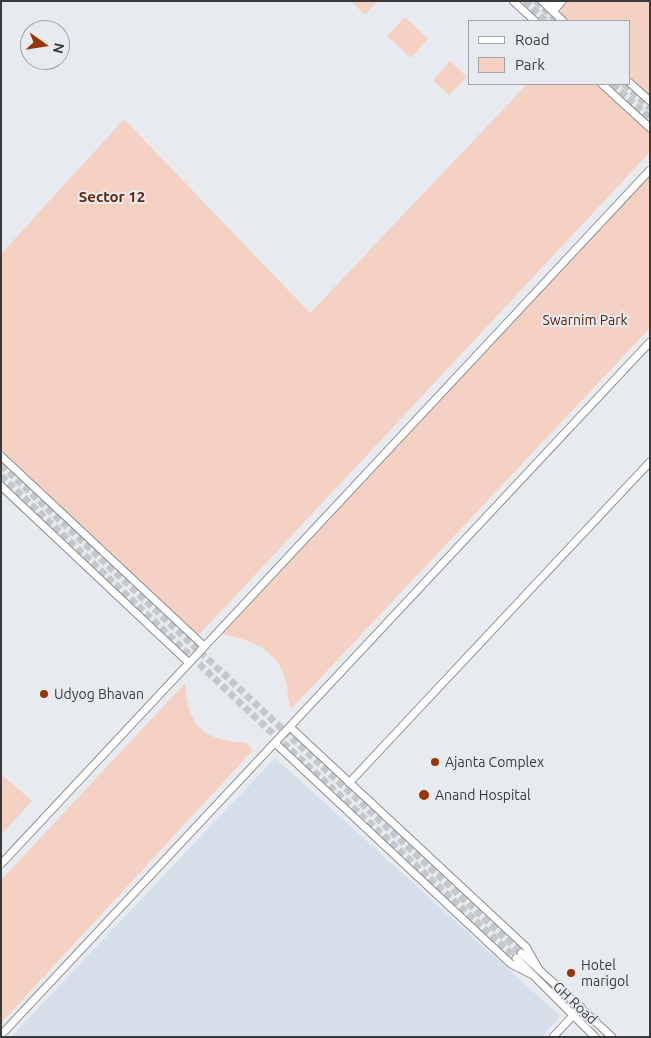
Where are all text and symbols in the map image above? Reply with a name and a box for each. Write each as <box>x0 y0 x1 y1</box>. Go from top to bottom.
north arrow <box>20 20 70 70</box>
legend <box>468 20 631 85</box>
text: Road <box>515 31 550 48</box>
text: N <box>50 41 68 55</box>
text: Park <box>515 56 545 73</box>
district label: Sector 12 <box>79 188 145 206</box>
park label: Swarnim Park <box>542 312 628 328</box>
place label: Udyog Bhavan <box>54 686 144 702</box>
marker: Udyog Bhavan <box>38 688 50 700</box>
place label: Ajanta Complex <box>445 754 544 770</box>
marker: Ajanta Complex <box>429 756 441 768</box>
place label: Anand Hospital <box>435 787 531 803</box>
marker: Anand Hospital <box>417 788 431 802</box>
place label: Hotel marigol <box>581 957 629 990</box>
marker: Hotel marigol <box>565 967 577 979</box>
street label: GH Road <box>549 978 601 1028</box>

